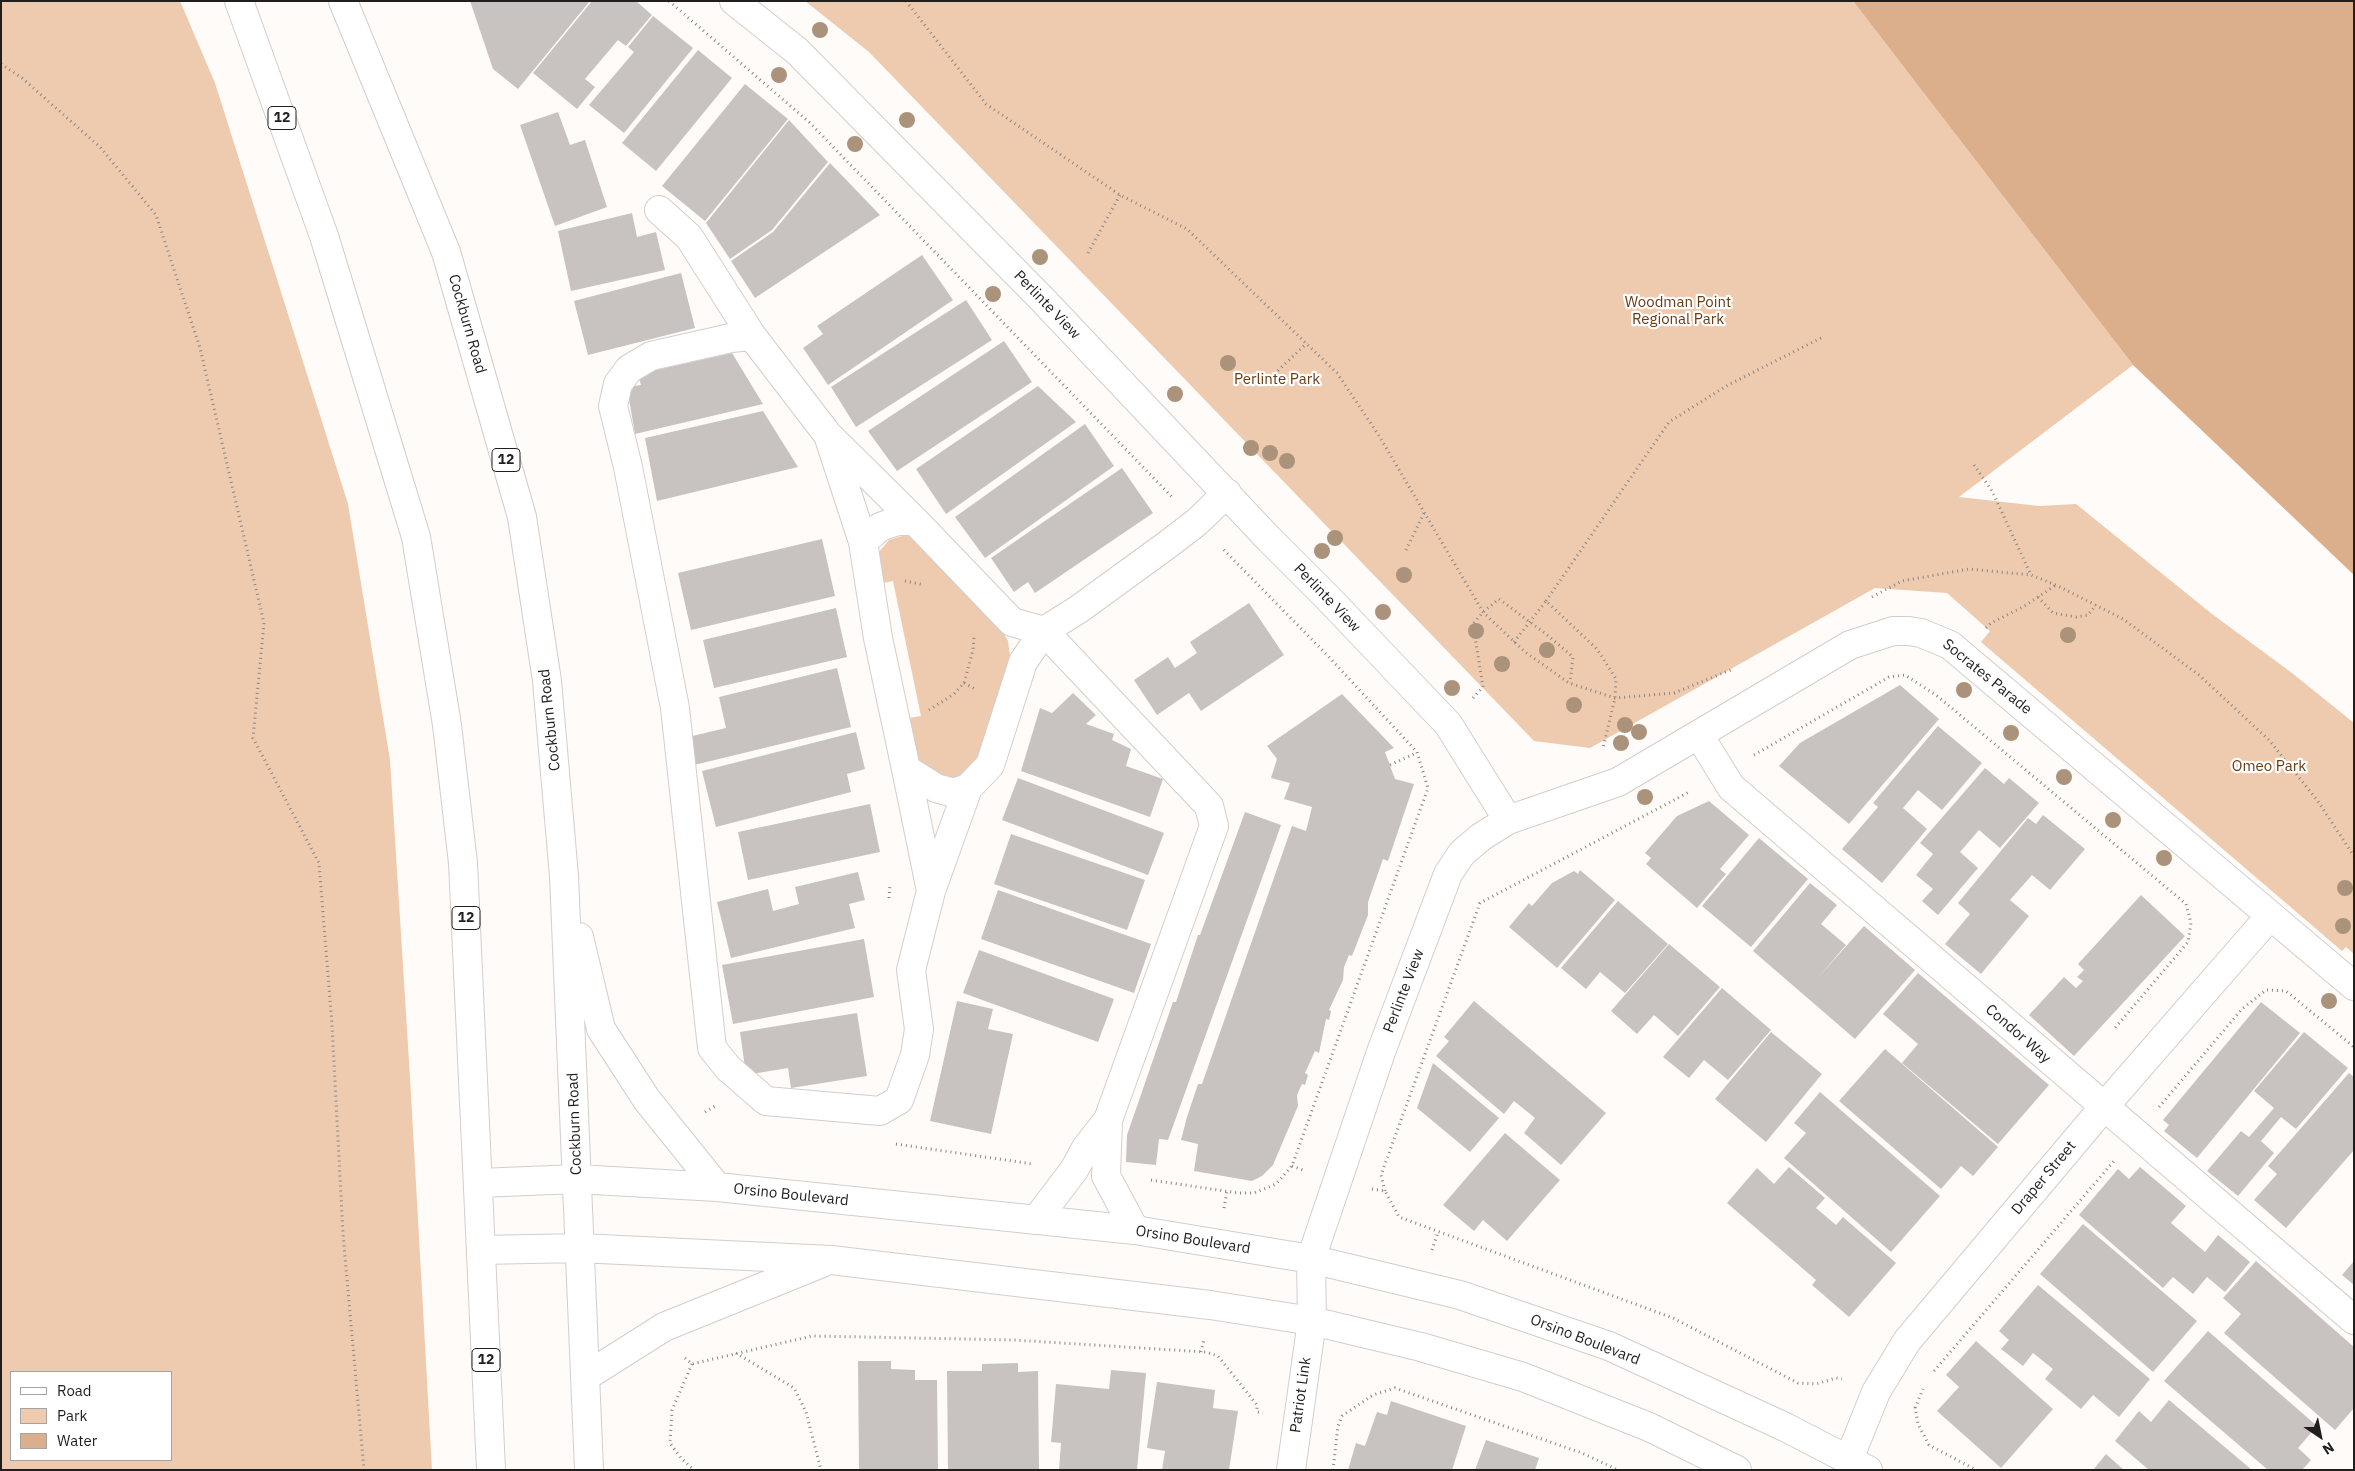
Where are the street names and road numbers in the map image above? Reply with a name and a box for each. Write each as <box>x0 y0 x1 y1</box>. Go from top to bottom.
road number: 12 <box>268 106 296 130</box>
street label: Perlinte View <box>1010 267 1084 343</box>
street label: Cockburn Road <box>444 272 490 376</box>
road number: 12 <box>492 448 520 472</box>
street label: Perlinte View <box>1290 560 1364 636</box>
street label: Socrates Parade <box>1939 635 2035 719</box>
street label: Cockburn Road <box>536 668 564 772</box>
road number: 12 <box>452 906 480 930</box>
street label: Perlinte View <box>1380 946 1428 1036</box>
street label: Condor Way <box>1982 1001 2054 1067</box>
street label: Cockburn Road <box>564 1072 586 1176</box>
street label: Draper Street <box>2008 1137 2080 1219</box>
street label: Orsino Boulevard <box>732 1180 850 1210</box>
street label: Orsino Boulevard <box>1134 1222 1252 1258</box>
street label: Orsino Boulevard <box>1528 1311 1642 1369</box>
road number: 12 <box>472 1348 500 1372</box>
street label: Patriot Link <box>1287 1356 1315 1434</box>

